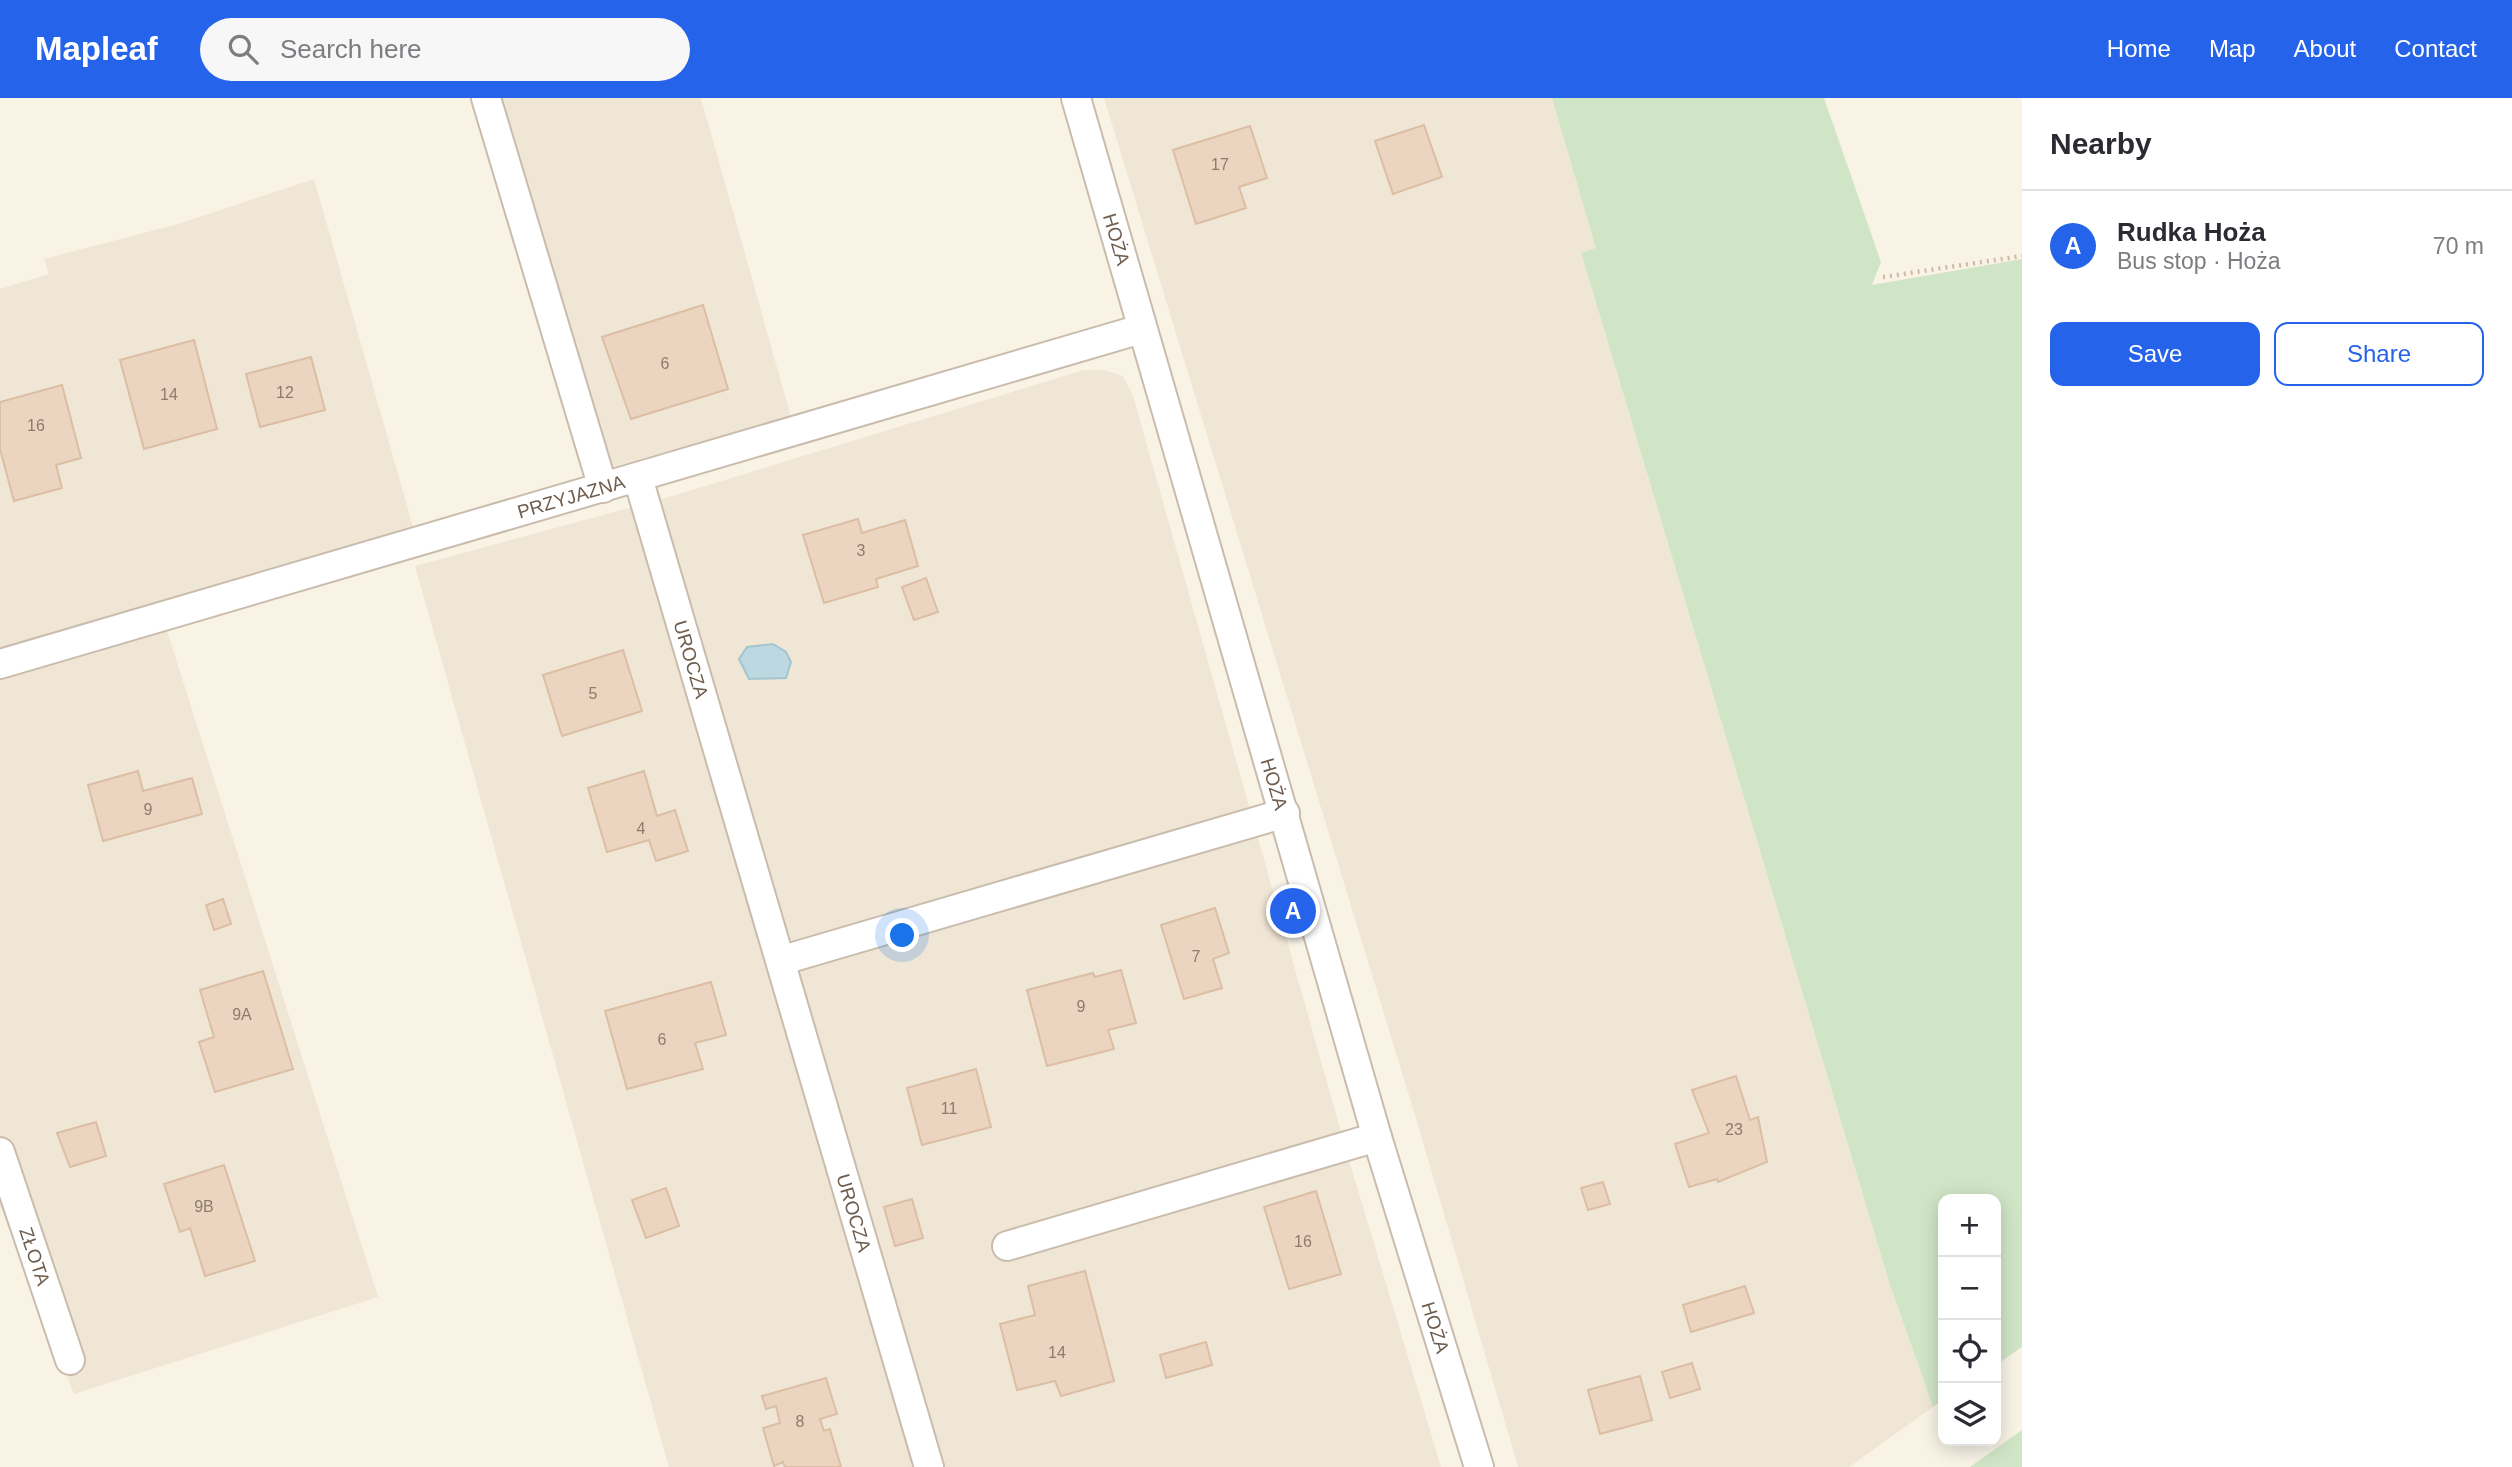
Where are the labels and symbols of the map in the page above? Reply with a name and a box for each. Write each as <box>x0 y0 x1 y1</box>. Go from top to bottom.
house number: 17 <box>1211 156 1229 173</box>
street label: HOŻA <box>1099 211 1134 268</box>
house number: 6 <box>661 355 670 372</box>
house number: 12 <box>276 384 294 401</box>
house number: 14 <box>160 386 178 403</box>
house number: 16 <box>27 417 45 434</box>
street label: PRZYJAZNA <box>515 471 628 523</box>
house number: 3 <box>857 542 866 559</box>
street label: UROCZA <box>669 618 712 701</box>
house number: 5 <box>589 685 598 702</box>
street label: HOŻA <box>1257 756 1292 813</box>
house number: 9 <box>144 801 153 818</box>
house number: 4 <box>637 820 646 837</box>
pin: A <box>1270 885 1316 937</box>
your location <box>885 918 919 952</box>
house number: 7 <box>1192 948 1201 965</box>
house number: 9 <box>1077 998 1086 1015</box>
house number: 9A <box>232 1006 252 1023</box>
house number: 6 <box>658 1031 667 1048</box>
house number: 11 <box>941 1100 957 1117</box>
house number: 23 <box>1725 1121 1743 1138</box>
street label: UROCZA <box>832 1172 875 1255</box>
house number: 9B <box>194 1198 214 1215</box>
street label: ZŁOTA <box>15 1225 54 1288</box>
house number: 16 <box>1294 1233 1312 1250</box>
street label: HOŻA <box>1418 1299 1453 1356</box>
house number: 14 <box>1048 1344 1066 1361</box>
house number: 8 <box>796 1413 805 1430</box>

